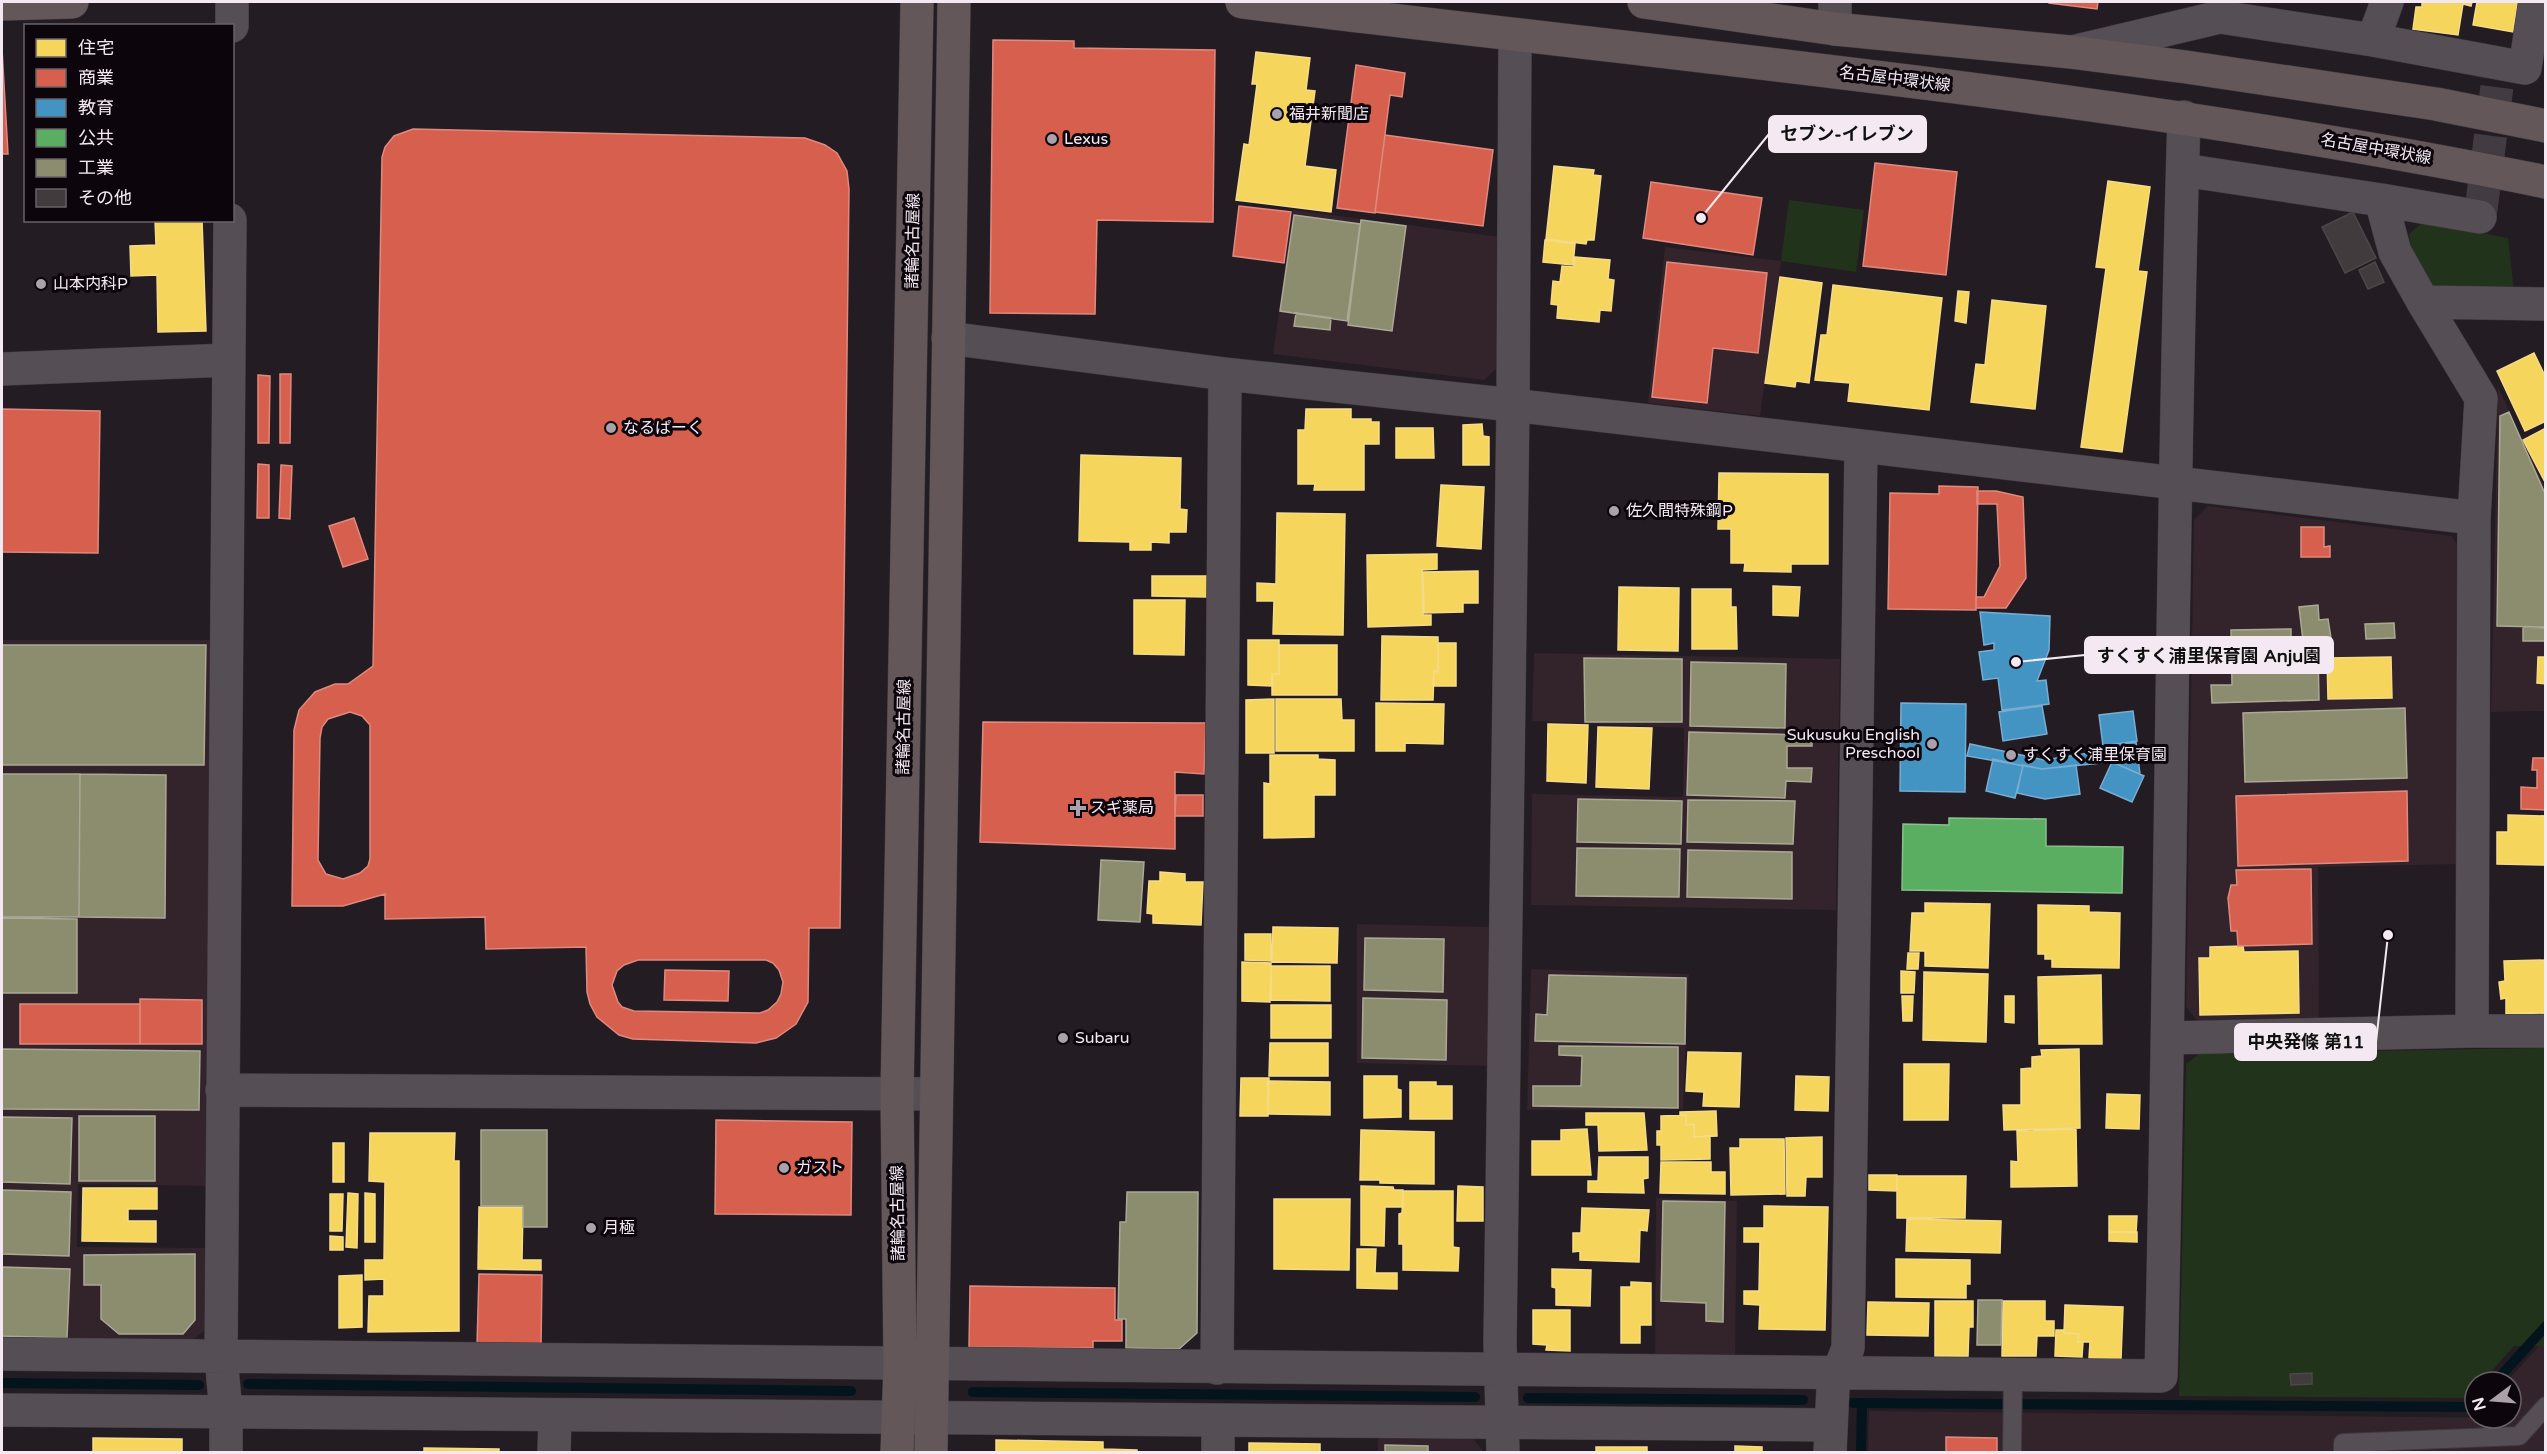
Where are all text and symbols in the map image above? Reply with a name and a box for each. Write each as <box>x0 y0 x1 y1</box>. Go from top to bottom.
legend <box>24 24 234 222</box>
text: 住宅 <box>78 37 114 59</box>
street label: 名古屋中環状線 <box>1838 62 1952 96</box>
text: 商業 <box>78 67 114 89</box>
text: 教育 <box>78 97 114 119</box>
place label: 福井新聞店 <box>1289 104 1369 124</box>
marker: 福井新聞店 <box>1270 107 1284 121</box>
callout: セブン-イレブン <box>1769 116 1926 152</box>
text: セブン-イレブン <box>1780 123 1914 145</box>
text: 公共 <box>78 127 114 149</box>
place label: Lexus <box>1064 129 1108 149</box>
street label: 名古屋中環状線 <box>2319 129 2433 169</box>
marker: Lexus <box>1045 132 1059 146</box>
text: 工業 <box>78 157 114 179</box>
text: その他 <box>78 187 132 209</box>
street label: 諸輪名古屋線 <box>902 193 924 289</box>
place label: 山本内科P <box>53 274 128 294</box>
marker: 山本内科P <box>34 277 48 291</box>
place label: なるぱーく <box>623 418 703 438</box>
marker: なるぱーく <box>604 421 618 435</box>
place label: 佐久間特殊鋼P <box>1626 501 1733 521</box>
marker: 佐久間特殊鋼P <box>1607 504 1621 518</box>
callout: すくすく浦里保育園 Anju園 <box>2085 637 2333 673</box>
text: すくすく浦里保育園 Anju園 <box>2097 645 2321 667</box>
street label: 諸輪名古屋線 <box>893 679 915 775</box>
place label: Sukusuku English Preschool <box>1787 725 1920 763</box>
marker: Sukusuku English Preschool <box>1925 737 1939 751</box>
place label: すくすく浦里保育園 <box>2023 745 2167 765</box>
marker: すくすく浦里保育園 <box>2004 748 2018 762</box>
place label: スギ薬局 <box>1090 798 1154 818</box>
marker: スギ薬局 <box>1071 801 1085 815</box>
callout: 中央発條 第11 <box>2235 1024 2376 1060</box>
place label: Subaru <box>1075 1028 1129 1048</box>
marker: Subaru <box>1056 1031 1070 1045</box>
text: 中央発條 第11 <box>2247 1031 2365 1053</box>
place label: ガスト <box>796 1158 844 1178</box>
marker: ガスト <box>777 1161 791 1175</box>
street label: 諸輪名古屋線 <box>887 1165 909 1261</box>
place label: 月極 <box>603 1218 635 1238</box>
marker: 月極 <box>584 1221 598 1235</box>
north arrow <box>2463 1370 2523 1430</box>
text: N <box>2468 1395 2491 1413</box>

